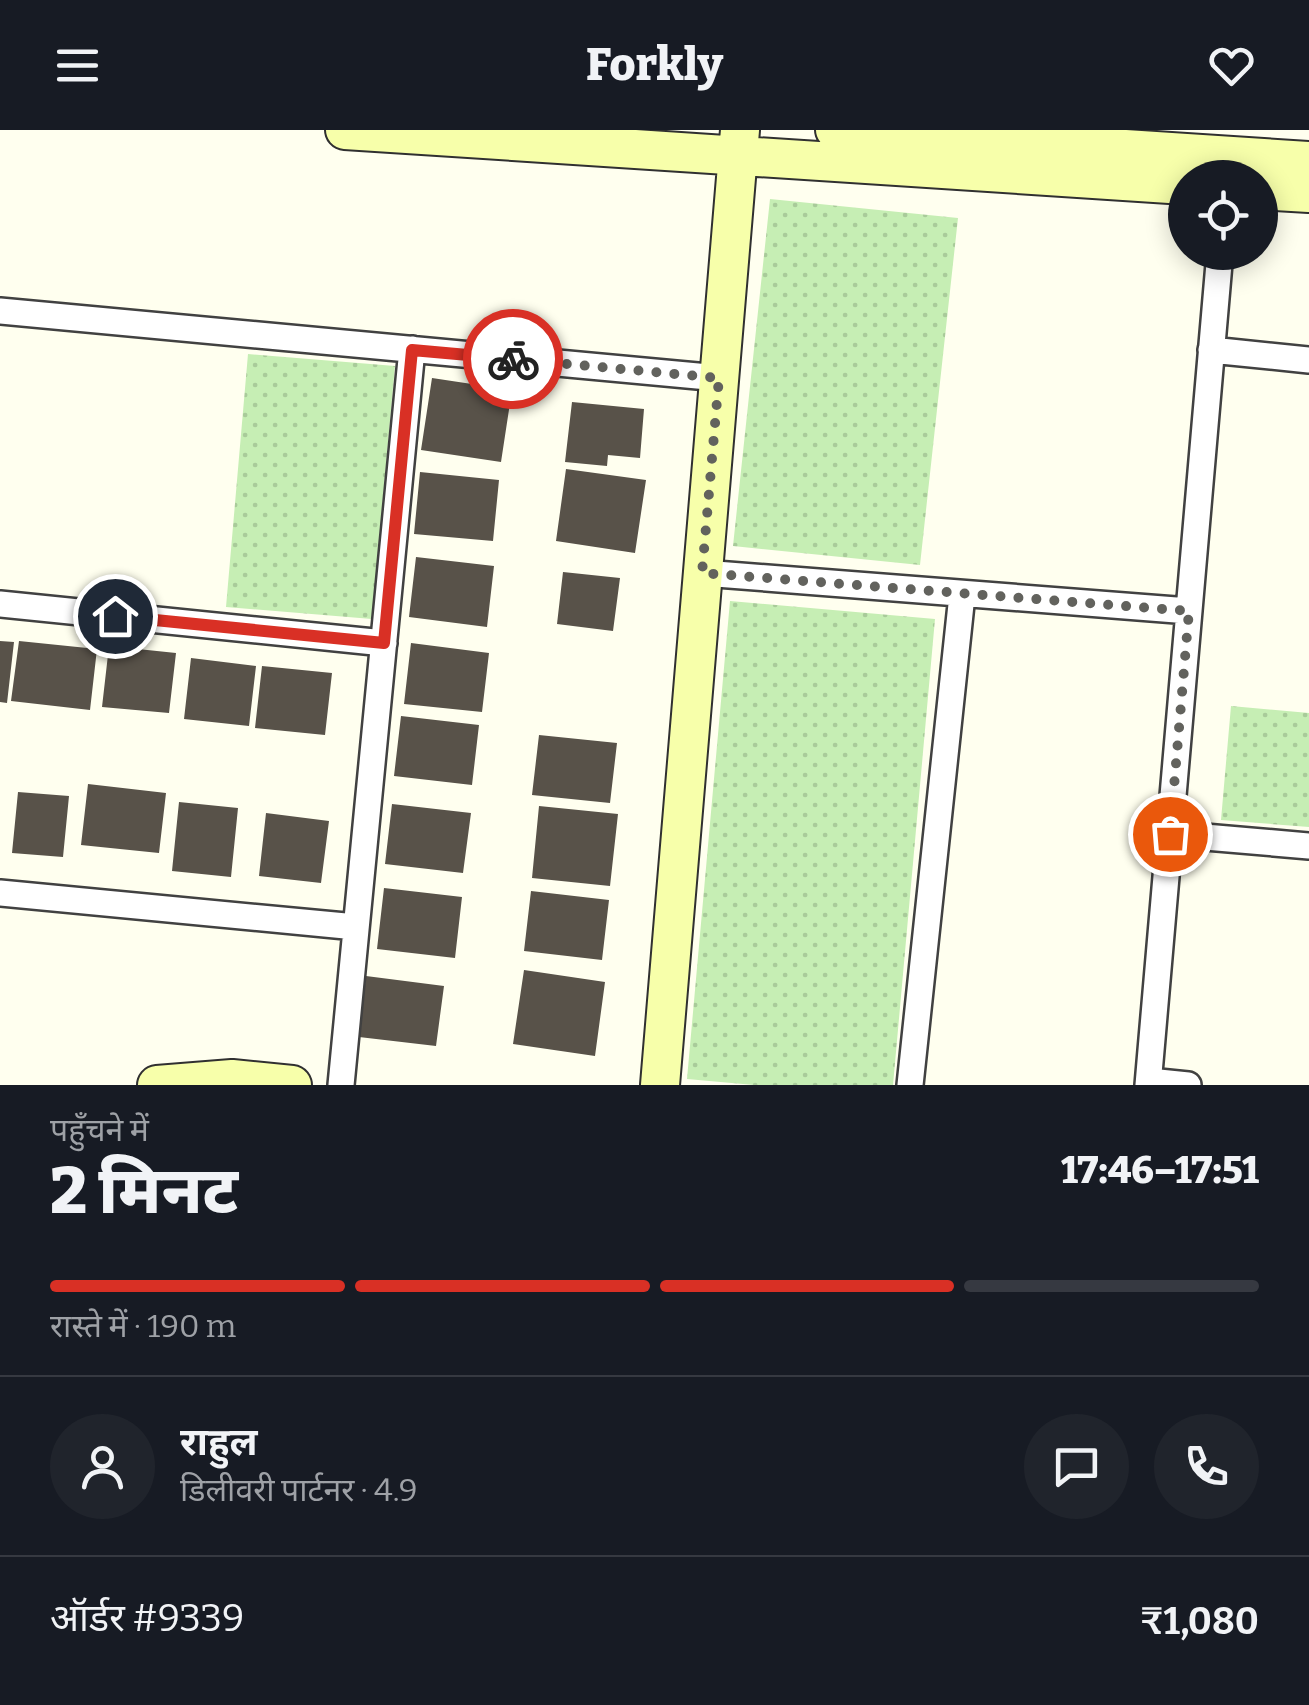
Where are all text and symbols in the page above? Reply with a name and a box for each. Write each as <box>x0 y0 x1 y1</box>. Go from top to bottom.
icon: menu <box>50 38 105 93</box>
text: Forkly <box>586 38 723 92</box>
icon: heart <box>1204 38 1259 93</box>
map controls <box>1168 160 1278 270</box>
button: locate <box>1168 160 1278 270</box>
courier <box>463 309 563 409</box>
icon: bike <box>486 332 541 387</box>
pin <box>73 574 158 659</box>
icon: home <box>88 589 143 644</box>
pin <box>1128 792 1213 877</box>
icon: bag <box>1143 807 1198 862</box>
text: पहुँचने में <box>50 1111 149 1149</box>
text: 17:46–17:51 <box>1061 1147 1259 1193</box>
text: 2 मिनट <box>50 1152 238 1230</box>
text: रास्ते में · 190 m <box>50 1307 236 1345</box>
button: person <box>50 1414 155 1519</box>
button: chat <box>1024 1414 1129 1519</box>
button: phone <box>1154 1414 1259 1519</box>
text: राहुल <box>180 1419 257 1465</box>
text: डिलीवरी पार्टनर · 4.9 <box>180 1471 418 1509</box>
text: ऑर्डर #9339 <box>50 1595 244 1641</box>
text: ₹1,080 <box>1140 1598 1259 1644</box>

